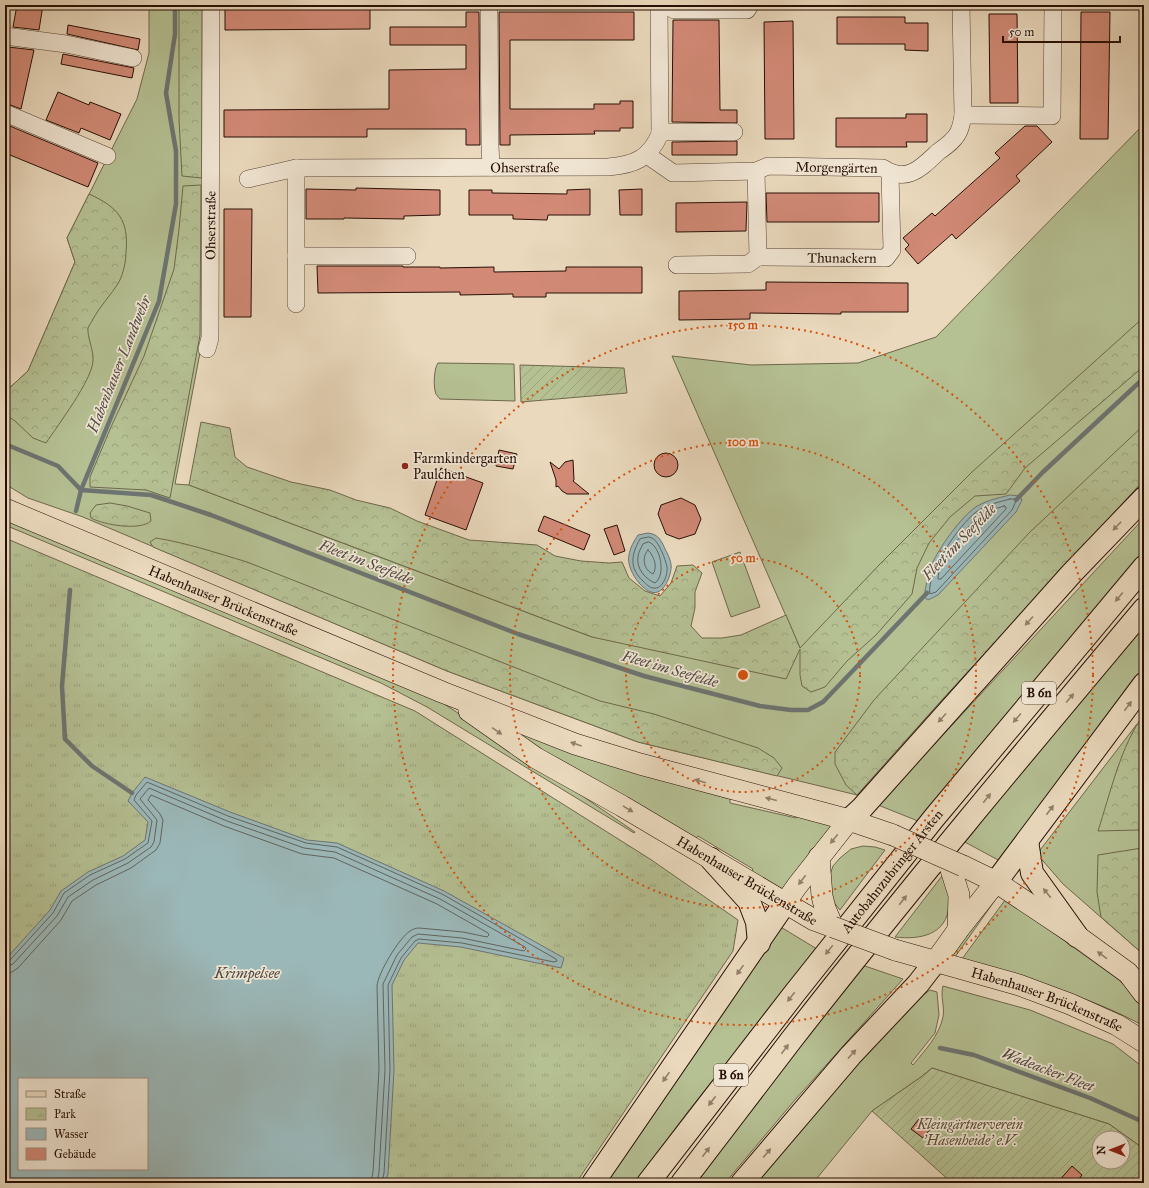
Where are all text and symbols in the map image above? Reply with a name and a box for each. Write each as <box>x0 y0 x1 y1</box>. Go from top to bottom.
scale bar <box>1003 18 1120 44</box>
text: 50 m <box>1009 25 1034 39</box>
street label: Morgengärten <box>795 158 878 176</box>
street label: Ohserstraße <box>490 159 559 176</box>
street label: Ohserstraße <box>202 191 219 260</box>
street label: Thunackern <box>807 249 877 266</box>
water label: Habenhauser Landwehr <box>83 292 155 436</box>
text: 150 m <box>728 318 759 332</box>
text: 100 m <box>727 435 760 449</box>
place label: Farmkindergarten Paulchen <box>413 450 517 483</box>
marker: Farmkindergarten Paulchen <box>400 461 410 471</box>
water label: Fleet im Seefelde <box>917 500 1000 585</box>
one-way arrow <box>1112 521 1122 531</box>
water label: Fleet im Seefelde <box>316 535 416 588</box>
text: 50 m <box>730 551 757 565</box>
street label: Habenhauser Brückenstraße <box>146 562 301 639</box>
one-way arrow <box>1114 592 1123 602</box>
one-way arrow <box>1024 616 1033 626</box>
water label: Fleet im Seefelde <box>619 646 721 691</box>
centre of rings <box>736 668 750 682</box>
road number: B 6n <box>1022 682 1056 704</box>
one-way arrow <box>1065 692 1074 703</box>
one-way arrow <box>1124 700 1132 711</box>
one-way arrow <box>937 712 946 723</box>
one-way arrow <box>1013 713 1022 723</box>
one-way arrow <box>492 727 502 735</box>
one-way arrow <box>569 741 581 747</box>
one-way arrow <box>694 778 706 784</box>
one-way arrow <box>982 792 991 803</box>
one-way arrow <box>765 796 777 802</box>
one-way arrow <box>1046 804 1054 815</box>
street label: Autobahnzubringer Arsten <box>837 805 946 937</box>
one-way arrow <box>622 806 634 813</box>
street label: Habenhauser Brückenstraße <box>674 832 821 929</box>
one-way arrow <box>829 833 838 844</box>
one-way arrow <box>797 874 806 885</box>
one-way arrow <box>1042 888 1051 899</box>
one-way arrow <box>899 894 908 905</box>
one-way arrow <box>824 944 833 955</box>
one-way arrow <box>1097 950 1108 959</box>
street label: Habenhauser Brückenstraße <box>969 963 1126 1035</box>
water label: Krimpelsee <box>213 964 280 983</box>
one-way arrow <box>736 965 744 975</box>
one-way arrow <box>786 992 795 1003</box>
one-way arrow <box>781 1043 789 1054</box>
water label: Wadeacker Fleet <box>1000 1044 1098 1096</box>
one-way arrow <box>847 1049 856 1059</box>
road number: B 6n <box>714 1064 748 1086</box>
one-way arrow <box>662 1072 670 1082</box>
legend <box>18 1078 148 1170</box>
text: Straße <box>54 1087 86 1101</box>
one-way arrow <box>707 1095 716 1106</box>
text: Park <box>54 1107 76 1121</box>
park label: Kleingärtnerverein 'Hasenheide' e.V. <box>916 1116 1024 1149</box>
text: Wasser <box>54 1127 89 1141</box>
north arrow <box>1091 1130 1131 1170</box>
text: N <box>1095 1145 1108 1155</box>
text: Gebäude <box>54 1147 96 1161</box>
one-way arrow <box>702 1147 710 1157</box>
one-way arrow <box>763 1148 772 1159</box>

